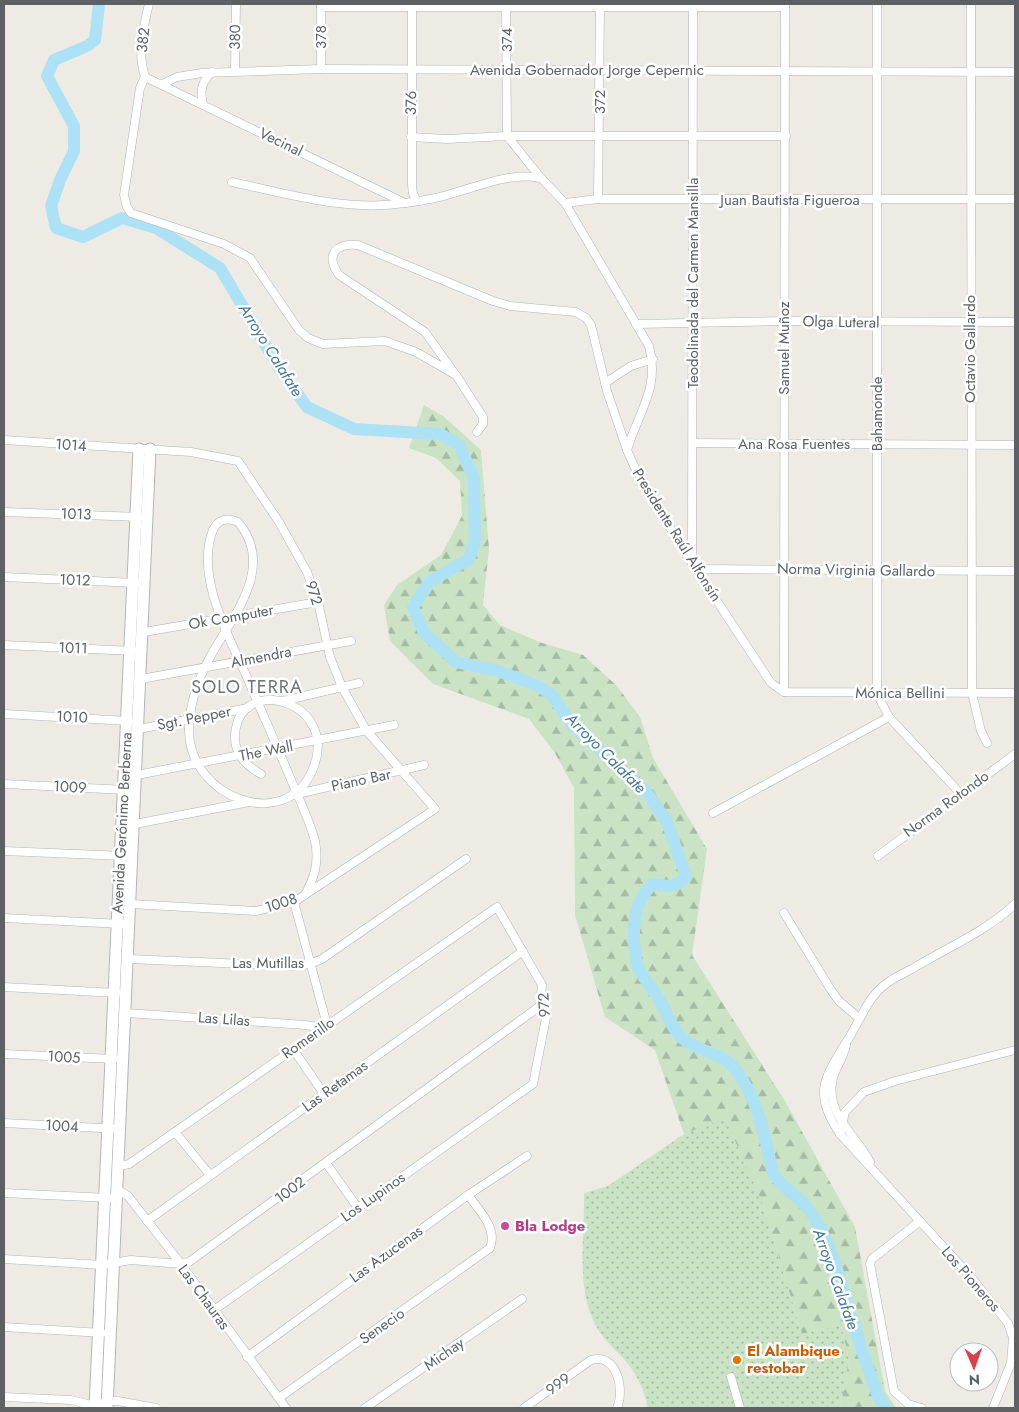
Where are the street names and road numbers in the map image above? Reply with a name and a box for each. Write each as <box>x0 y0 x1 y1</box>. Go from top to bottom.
street label: 380 <box>224 24 246 50</box>
street label: 378 <box>310 25 332 49</box>
street label: 382 <box>131 26 155 54</box>
street label: 374 <box>496 27 518 52</box>
street label: Avenida Gobernador Jorge Cepernic <box>470 59 704 81</box>
street label: 372 <box>589 90 611 114</box>
street label: 376 <box>400 91 422 115</box>
street label: Vecinal <box>255 122 307 162</box>
street label: Teodolinada del Carmen Mansilla <box>682 178 704 388</box>
street label: Juan Bautista Figueroa <box>718 189 860 211</box>
street label: Octavio Gallardo <box>959 295 981 403</box>
street label: Samuel Muñoz <box>773 301 795 395</box>
street label: Olga Luteral <box>802 310 880 334</box>
street label: Bahamonde <box>866 376 888 451</box>
street label: 1014 <box>55 433 88 457</box>
street label: Ana Rosa Fuentes <box>738 433 850 455</box>
street label: Presidente Raúl Alfonsín <box>627 464 727 606</box>
street label: 1013 <box>60 502 92 526</box>
street label: Norma Virginia Gallardo <box>777 558 935 582</box>
street label: 1012 <box>59 568 91 592</box>
street label: 972 <box>300 578 328 608</box>
street label: Ok Computer <box>187 599 276 635</box>
street label: 1011 <box>58 636 88 660</box>
street label: Almendra <box>229 640 293 674</box>
street label: Mónica Bellini <box>855 682 945 704</box>
street label: Sgt. Pepper <box>155 700 234 736</box>
street label: 1010 <box>56 705 88 729</box>
street label: Avenida Gerónimo Berberna <box>106 732 138 914</box>
street label: The Wall <box>237 735 295 767</box>
street label: Piano Bar <box>329 763 394 797</box>
street label: Norma Rotondo <box>899 765 993 843</box>
street label: 1009 <box>53 775 87 799</box>
street label: 1008 <box>262 887 300 919</box>
street label: Las Mutillas <box>232 952 304 974</box>
street label: 972 <box>532 992 556 1018</box>
street label: Las Lilas <box>197 1006 251 1032</box>
street label: Romerillo <box>277 1012 339 1064</box>
street label: 1005 <box>47 1045 81 1069</box>
street label: Las Retamas <box>298 1055 372 1117</box>
street label: 1004 <box>45 1114 80 1138</box>
street label: Los Lupinos <box>336 1167 410 1227</box>
street label: 1002 <box>270 1171 310 1209</box>
street label: Las Azucenas <box>345 1220 427 1288</box>
street label: Los Pioneros <box>936 1241 1006 1317</box>
street label: Las Chauras <box>173 1260 235 1334</box>
street label: Senecio <box>355 1302 409 1350</box>
street label: Michay <box>419 1332 469 1376</box>
street label: 999 <box>541 1367 575 1401</box>

